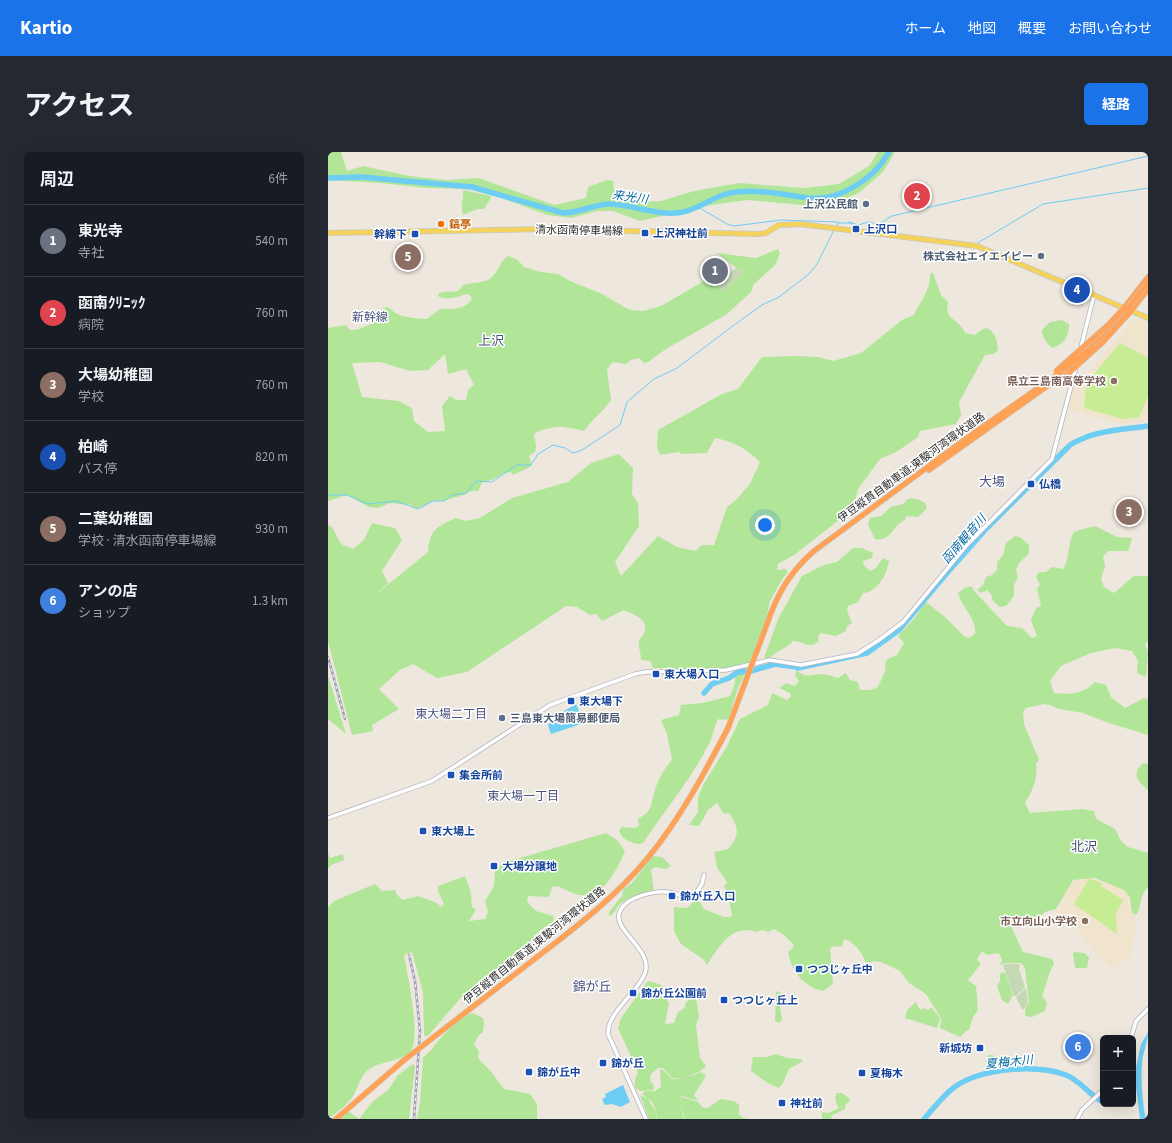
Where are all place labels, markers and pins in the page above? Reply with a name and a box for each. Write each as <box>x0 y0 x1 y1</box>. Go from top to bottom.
pin: 2 <box>904 181 930 211</box>
place label: 上沢公民館 <box>803 197 858 212</box>
marker: 上沢公民館 <box>861 199 871 209</box>
place label: 鎬亭 <box>449 217 471 232</box>
marker: 鎬亭 <box>436 219 446 229</box>
place label: 上沢口 <box>864 222 897 237</box>
marker: 上沢口 <box>851 224 861 234</box>
place label: 上沢神社前 <box>653 226 708 241</box>
place label: 幹線下 <box>374 227 407 242</box>
marker: 上沢神社前 <box>640 228 650 238</box>
marker: 幹線下 <box>410 229 420 239</box>
pin: 5 <box>395 242 421 272</box>
place label: 株式会社エイエイピー <box>923 249 1033 264</box>
marker: 株式会社エイエイピー <box>1036 251 1046 261</box>
pin: 1 <box>702 256 728 286</box>
pin: 4 <box>1064 275 1090 305</box>
place label: 県立三島南高等学校 <box>1007 374 1106 389</box>
marker: 県立三島南高等学校 <box>1109 376 1119 386</box>
place label: 仏橋 <box>1039 477 1061 492</box>
marker: 仏橋 <box>1026 479 1036 489</box>
pin: 3 <box>1116 497 1142 527</box>
place label: 東大場入口 <box>664 667 719 682</box>
marker: 東大場入口 <box>651 669 661 679</box>
place label: 東大場下 <box>579 694 623 709</box>
marker: 東大場下 <box>566 696 576 706</box>
place label: 三島東大場簡易郵便局 <box>510 711 620 726</box>
marker: 三島東大場簡易郵便局 <box>497 713 507 723</box>
place label: 集会所前 <box>459 768 503 783</box>
marker: 集会所前 <box>446 770 456 780</box>
place label: 東大場上 <box>431 824 475 839</box>
marker: 東大場上 <box>418 826 428 836</box>
place label: 大場分譲地 <box>502 859 557 874</box>
marker: 大場分譲地 <box>489 861 499 871</box>
place label: 錦が丘入口 <box>680 889 735 904</box>
marker: 錦が丘入口 <box>667 891 677 901</box>
place label: 市立向山小学校 <box>1000 914 1077 929</box>
marker: 市立向山小学校 <box>1080 916 1090 926</box>
place label: つつじヶ丘中 <box>807 962 873 977</box>
marker: つつじヶ丘中 <box>794 964 804 974</box>
place label: 錦が丘公園前 <box>641 986 707 1001</box>
marker: 錦が丘公園前 <box>628 988 638 998</box>
place label: つつじヶ丘上 <box>732 993 798 1008</box>
marker: つつじヶ丘上 <box>719 995 729 1005</box>
pin: 6 <box>1065 1032 1091 1062</box>
place label: 新城坊 <box>939 1041 972 1056</box>
marker: 新城坊 <box>975 1043 985 1053</box>
place label: 錦が丘 <box>611 1056 644 1071</box>
marker: 錦が丘 <box>598 1058 608 1068</box>
place label: 錦が丘中 <box>537 1065 581 1080</box>
place label: 夏梅木 <box>870 1066 903 1081</box>
marker: 錦が丘中 <box>524 1067 534 1077</box>
marker: 夏梅木 <box>857 1068 867 1078</box>
place label: 神社前 <box>790 1096 823 1111</box>
marker: 神社前 <box>777 1098 787 1108</box>

